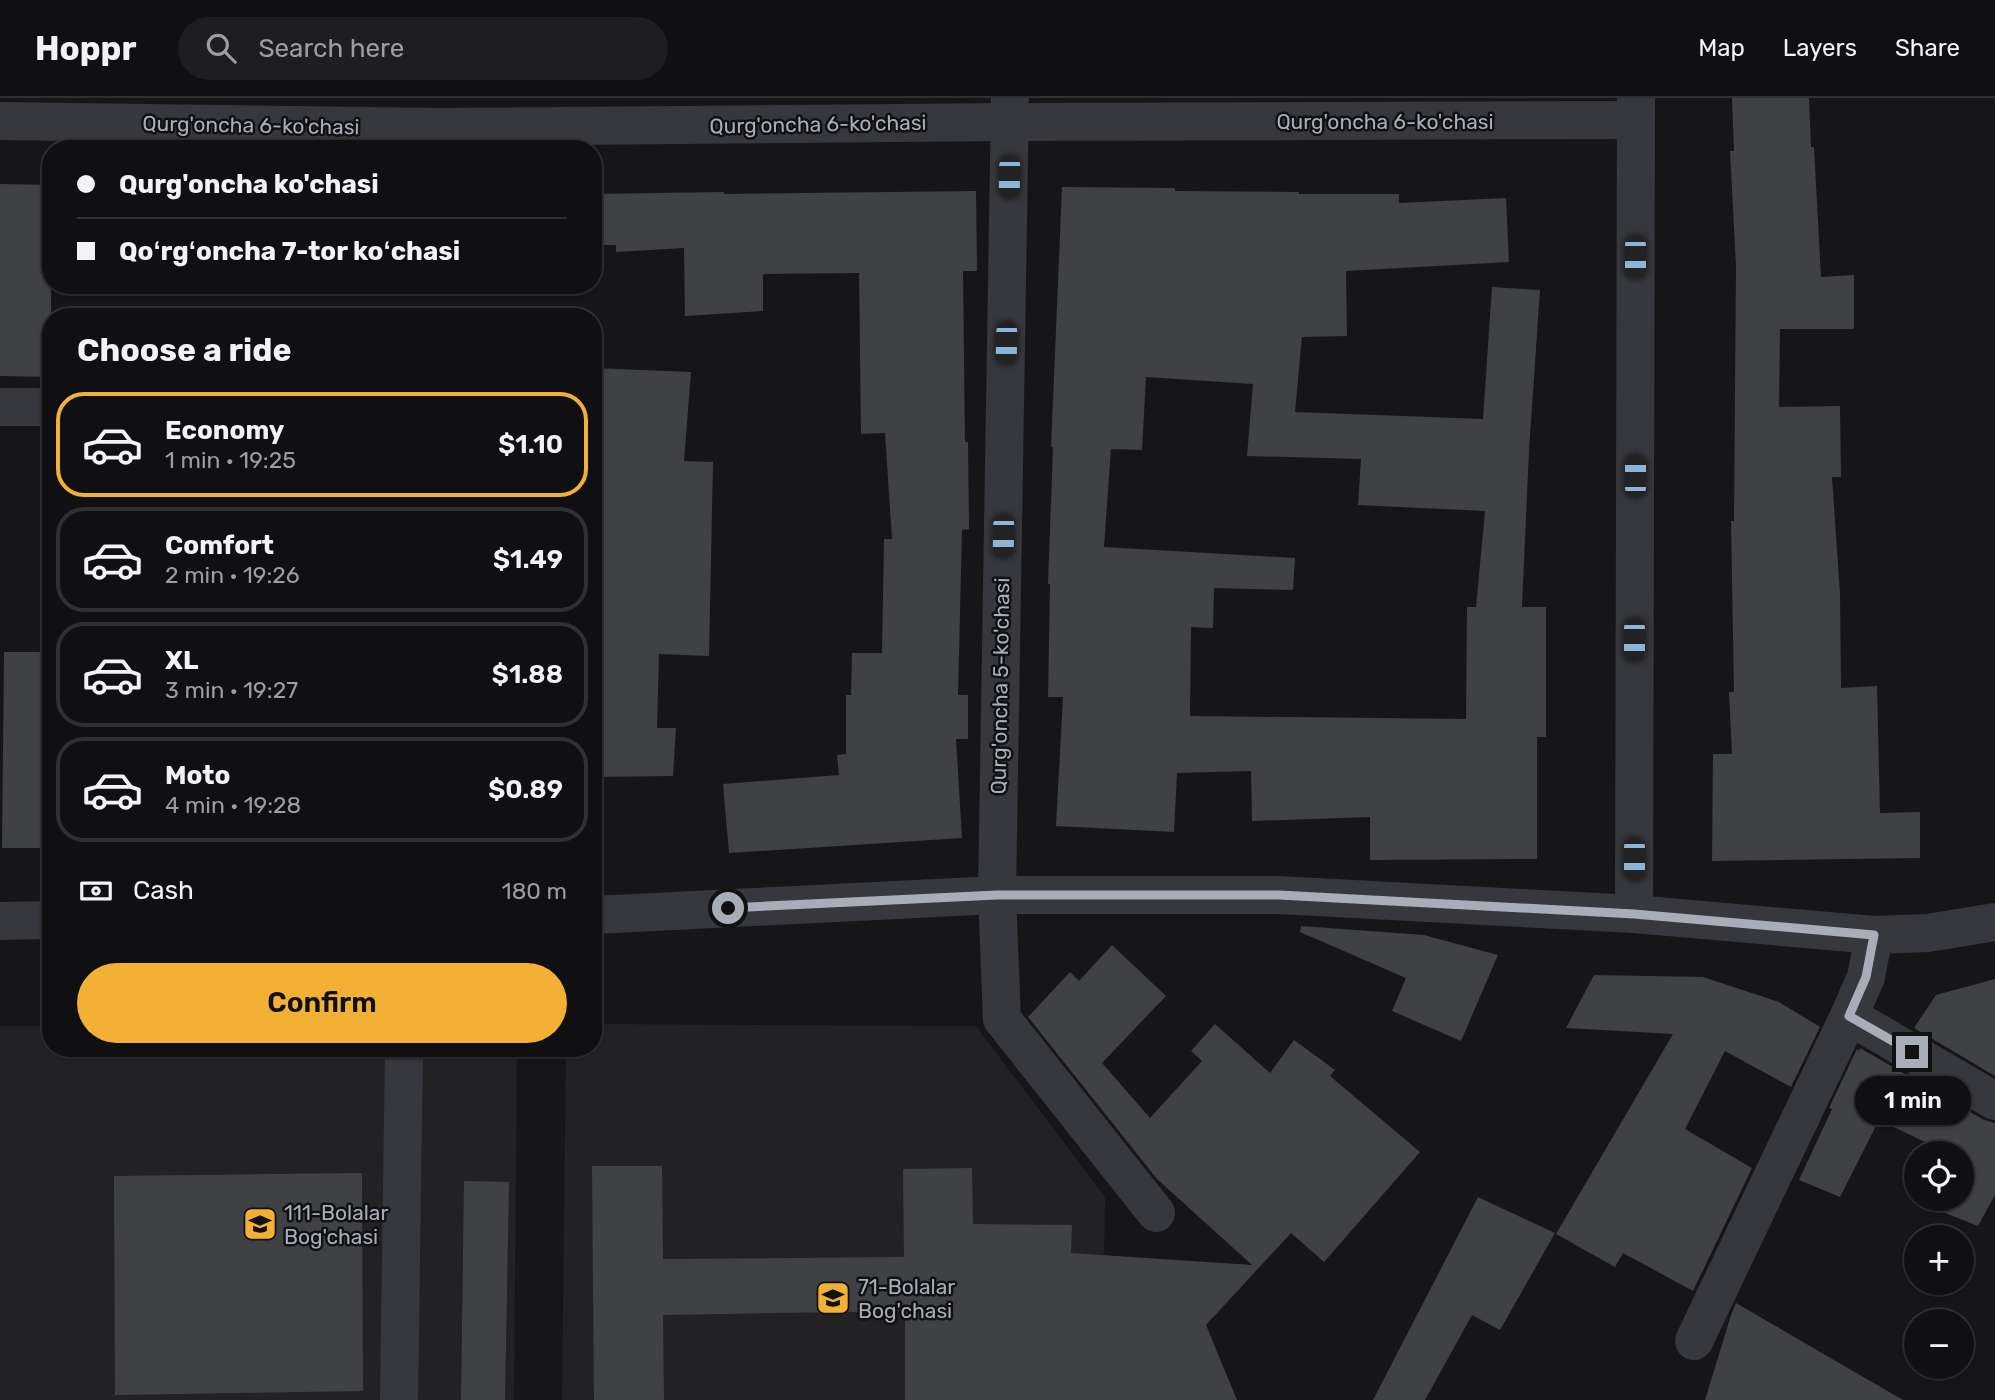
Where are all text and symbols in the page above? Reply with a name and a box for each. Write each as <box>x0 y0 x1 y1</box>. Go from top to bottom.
search box <box>178 17 668 80</box>
text: Hoppr <box>35 29 136 68</box>
icon: search <box>202 29 240 67</box>
text: Search here <box>258 33 404 64</box>
text: Map <box>1698 34 1745 62</box>
text: Layers <box>1783 34 1857 62</box>
text: Share <box>1895 34 1960 62</box>
street label: Qurg'oncha 6-ko'chasi <box>1276 109 1494 134</box>
street label: Qurg'oncha 6-ko'chasi <box>709 110 927 138</box>
street label: Qurg'oncha 6-ko'chasi <box>142 111 360 139</box>
car <box>999 156 1020 198</box>
text: Qurg'oncha ko'chasi <box>119 169 379 200</box>
text: Qoʻrgʻoncha 7-tor koʻchasi <box>119 236 460 267</box>
car <box>1625 236 1646 278</box>
car <box>996 322 1017 364</box>
text: Choose a ride <box>77 331 291 369</box>
icon: car <box>81 413 144 476</box>
text: Economy <box>165 415 284 446</box>
text: $1.10 <box>498 429 563 460</box>
text: 1 min · 19:25 <box>165 446 296 474</box>
car <box>1625 455 1646 497</box>
car <box>993 515 1014 557</box>
icon: car <box>81 528 144 591</box>
text: Comfort <box>165 530 274 561</box>
text: $1.49 <box>493 544 563 575</box>
text: 2 min · 19:26 <box>165 561 300 589</box>
street label: Qurg'oncha 5-ko'chasi <box>986 577 1014 795</box>
car <box>1624 619 1645 661</box>
icon: car <box>81 643 144 706</box>
text: XL <box>165 645 198 676</box>
text: $1.88 <box>492 659 563 690</box>
text: 3 min · 19:27 <box>165 676 298 704</box>
icon: car <box>81 758 144 821</box>
text: Moto <box>165 760 230 791</box>
text: $0.89 <box>488 774 563 805</box>
text: 4 min · 19:28 <box>165 791 301 819</box>
car <box>1624 838 1645 880</box>
icon: cash <box>77 872 115 910</box>
text: Cash <box>133 875 194 906</box>
text: 180 m <box>502 877 567 905</box>
route start <box>712 892 744 924</box>
button: Confirm <box>77 963 567 1043</box>
route end <box>1896 1036 1928 1068</box>
callout: 1 min <box>1854 1076 1970 1126</box>
text: 1 min <box>1884 1086 1942 1114</box>
map controls <box>1904 1141 1974 1379</box>
button: locate <box>1904 1141 1974 1211</box>
place label: 111-Bolalar Bog'chasi <box>284 1200 388 1249</box>
school or university icon: 111-Bolalar Bog'chasi <box>241 1205 279 1243</box>
button: + <box>1904 1225 1974 1295</box>
place label: 71-Bolalar Bog'chasi <box>858 1274 955 1323</box>
school or university icon: 71-Bolalar Bog'chasi <box>814 1279 852 1317</box>
button: − <box>1904 1309 1974 1379</box>

